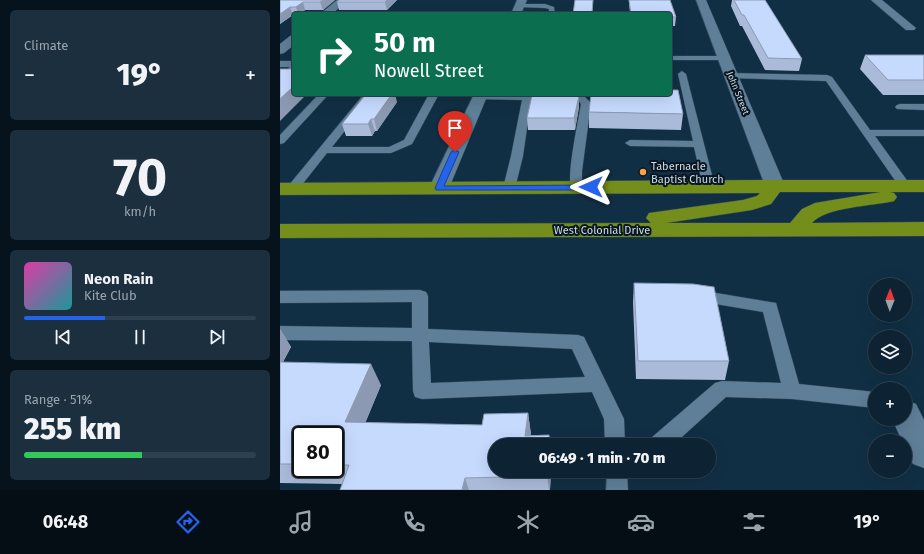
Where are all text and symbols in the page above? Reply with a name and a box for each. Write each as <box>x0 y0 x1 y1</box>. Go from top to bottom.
text: 50 m <box>374 26 436 59</box>
icon: right <box>308 28 360 80</box>
text: Climate <box>24 38 68 53</box>
text: 19° <box>117 57 163 93</box>
text: Nowell Street <box>374 60 484 82</box>
text: − <box>24 62 35 89</box>
text: + <box>245 62 256 89</box>
street label: John Street <box>725 70 751 117</box>
pin <box>438 111 472 152</box>
icon: arrive <box>444 117 466 139</box>
text: 70 <box>113 146 167 209</box>
place label: Tabernacle Baptist Church <box>651 160 724 186</box>
position arrow <box>570 166 612 208</box>
marker: Tabernacle Baptist Church <box>638 167 648 177</box>
text: km/h <box>124 204 156 219</box>
street label: West Colonial Drive <box>554 224 650 237</box>
text: Neon Rain <box>84 270 153 288</box>
north arrow <box>868 278 912 322</box>
map controls <box>868 278 912 478</box>
text: Kite Club <box>84 288 137 303</box>
icon: previous <box>52 326 74 348</box>
icon: pause <box>129 326 151 348</box>
icon: next <box>206 326 228 348</box>
button: layers <box>868 330 912 374</box>
button: + <box>868 382 912 426</box>
text: Range · 51% <box>24 392 92 407</box>
text: 255 km <box>24 411 121 447</box>
speed limit sign: 80 <box>292 426 344 478</box>
button: − <box>868 434 912 478</box>
text: 06:49 · 1 min · 70 m <box>539 449 665 467</box>
icon: directions <box>174 508 202 536</box>
icon: music <box>287 508 315 536</box>
icon: phone <box>400 508 428 536</box>
icon: climate <box>514 508 542 536</box>
icon: car <box>627 508 655 536</box>
icon: filters <box>740 508 768 536</box>
text: 06:48 <box>43 511 88 533</box>
text: 19° <box>854 511 881 533</box>

